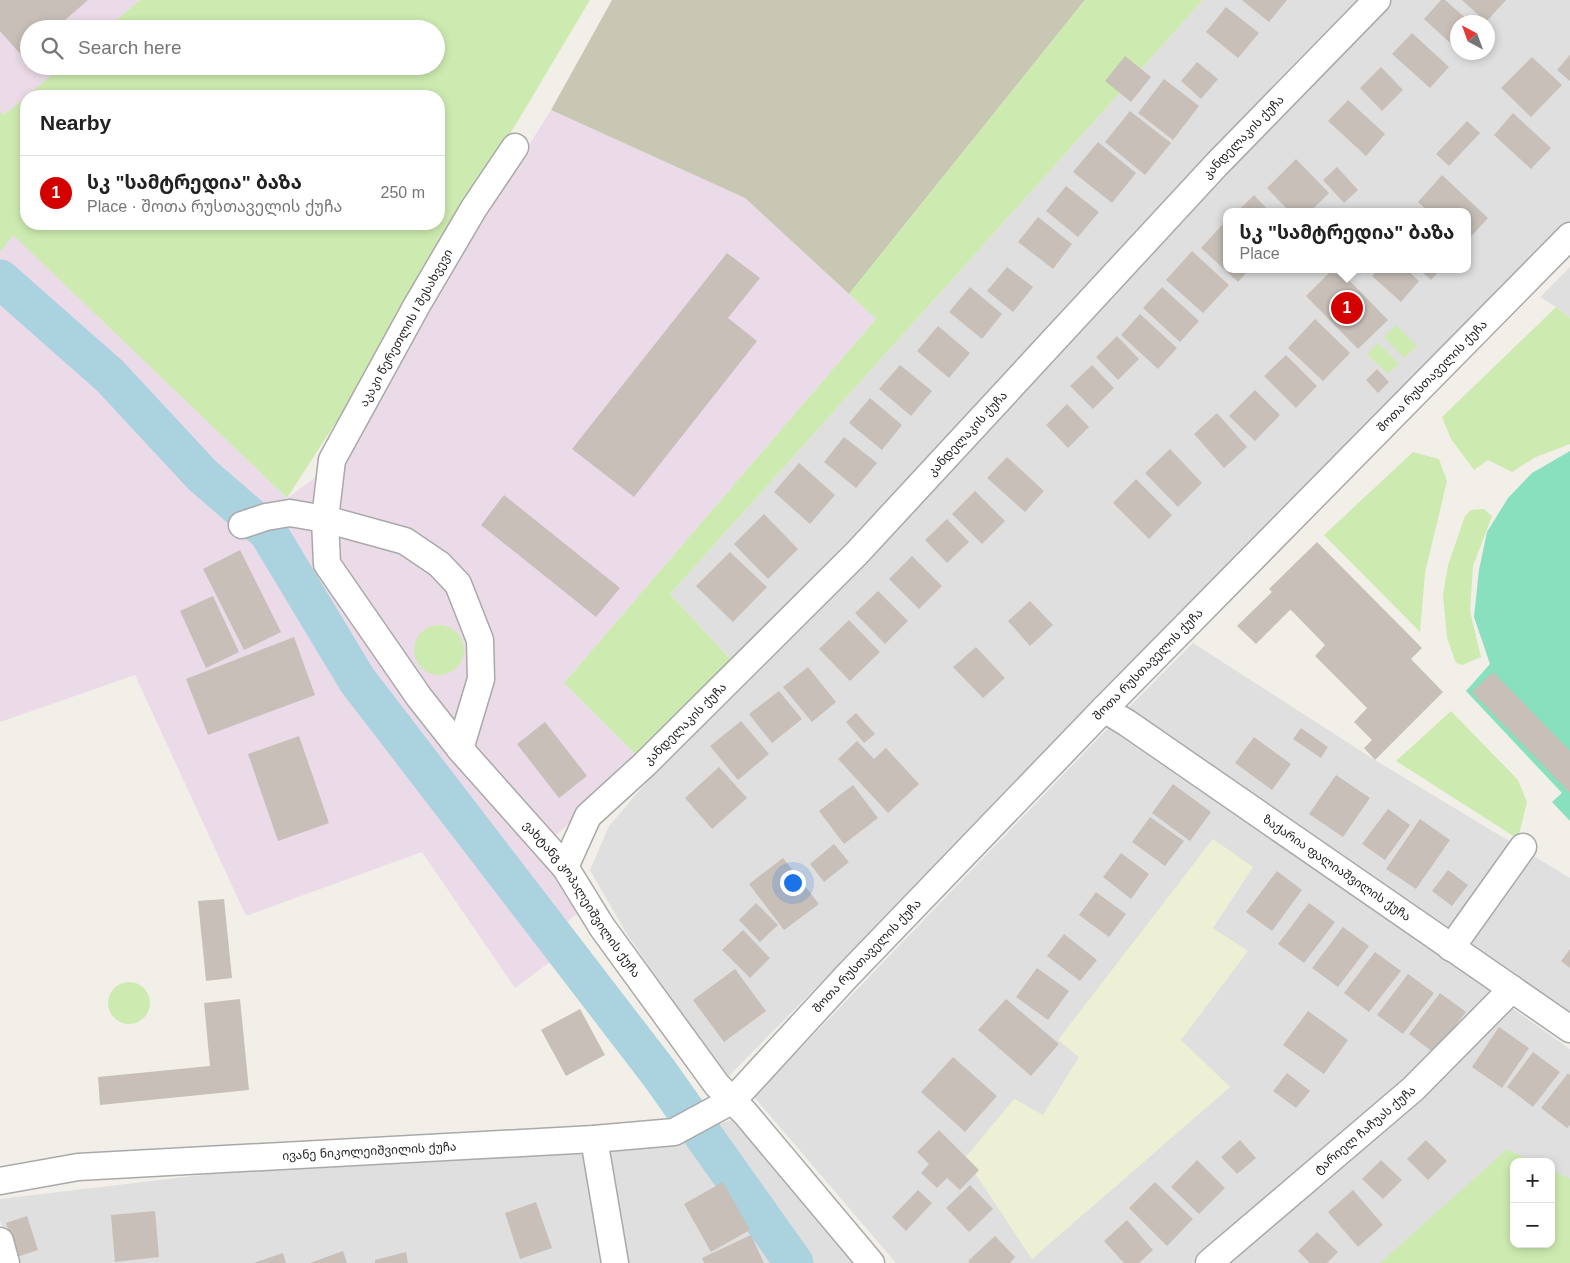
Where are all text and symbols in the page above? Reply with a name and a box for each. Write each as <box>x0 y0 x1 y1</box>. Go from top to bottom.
north arrow <box>1450 15 1495 60</box>
search box <box>20 20 445 75</box>
icon: search <box>38 34 66 62</box>
text: Search here <box>78 37 182 58</box>
street label: კანდელაკის ქუჩა <box>1200 93 1287 181</box>
text: Nearby <box>40 111 111 134</box>
text: სკ "სამტრედია" ბაზა <box>87 172 302 193</box>
text: 1 <box>52 184 60 201</box>
text: 250 m <box>381 184 425 201</box>
text: Place · შოთა რუსთაველის ქუჩა <box>87 198 342 215</box>
popup <box>1223 208 1471 273</box>
text: სკ "სამტრედია" ბაზა <box>1240 222 1454 243</box>
text: Place <box>1240 245 1280 262</box>
street label: აკაკი წერეთლის I შესახვევი <box>357 247 456 410</box>
pin: 1 <box>1331 289 1363 327</box>
street label: შოთა რუსთაველის ქუჩა <box>1374 317 1490 435</box>
street label: კანდელაკის ქუჩა <box>925 388 1010 479</box>
street label: შოთა რუსთაველის ქუჩა <box>1090 606 1206 723</box>
street label: კანდელაკის ქუჩა <box>641 680 729 768</box>
street label: ზაქარია ფალიაშვილის ქუჩა <box>1260 812 1413 924</box>
street label: ვახტანგ კოპალეიშვილის ქუჩა <box>520 818 643 980</box>
your location <box>780 870 806 896</box>
street label: შოთა რუსთაველის ქუჩა <box>810 896 924 1016</box>
street label: ტარიელ ჩაჩუას ქუჩა <box>1311 1083 1419 1177</box>
street label: ივანე ნიკოლეიშვილის ქუჩა <box>282 1139 457 1163</box>
map controls <box>1510 1158 1555 1248</box>
button: + <box>1510 1158 1555 1203</box>
button: − <box>1510 1203 1555 1248</box>

